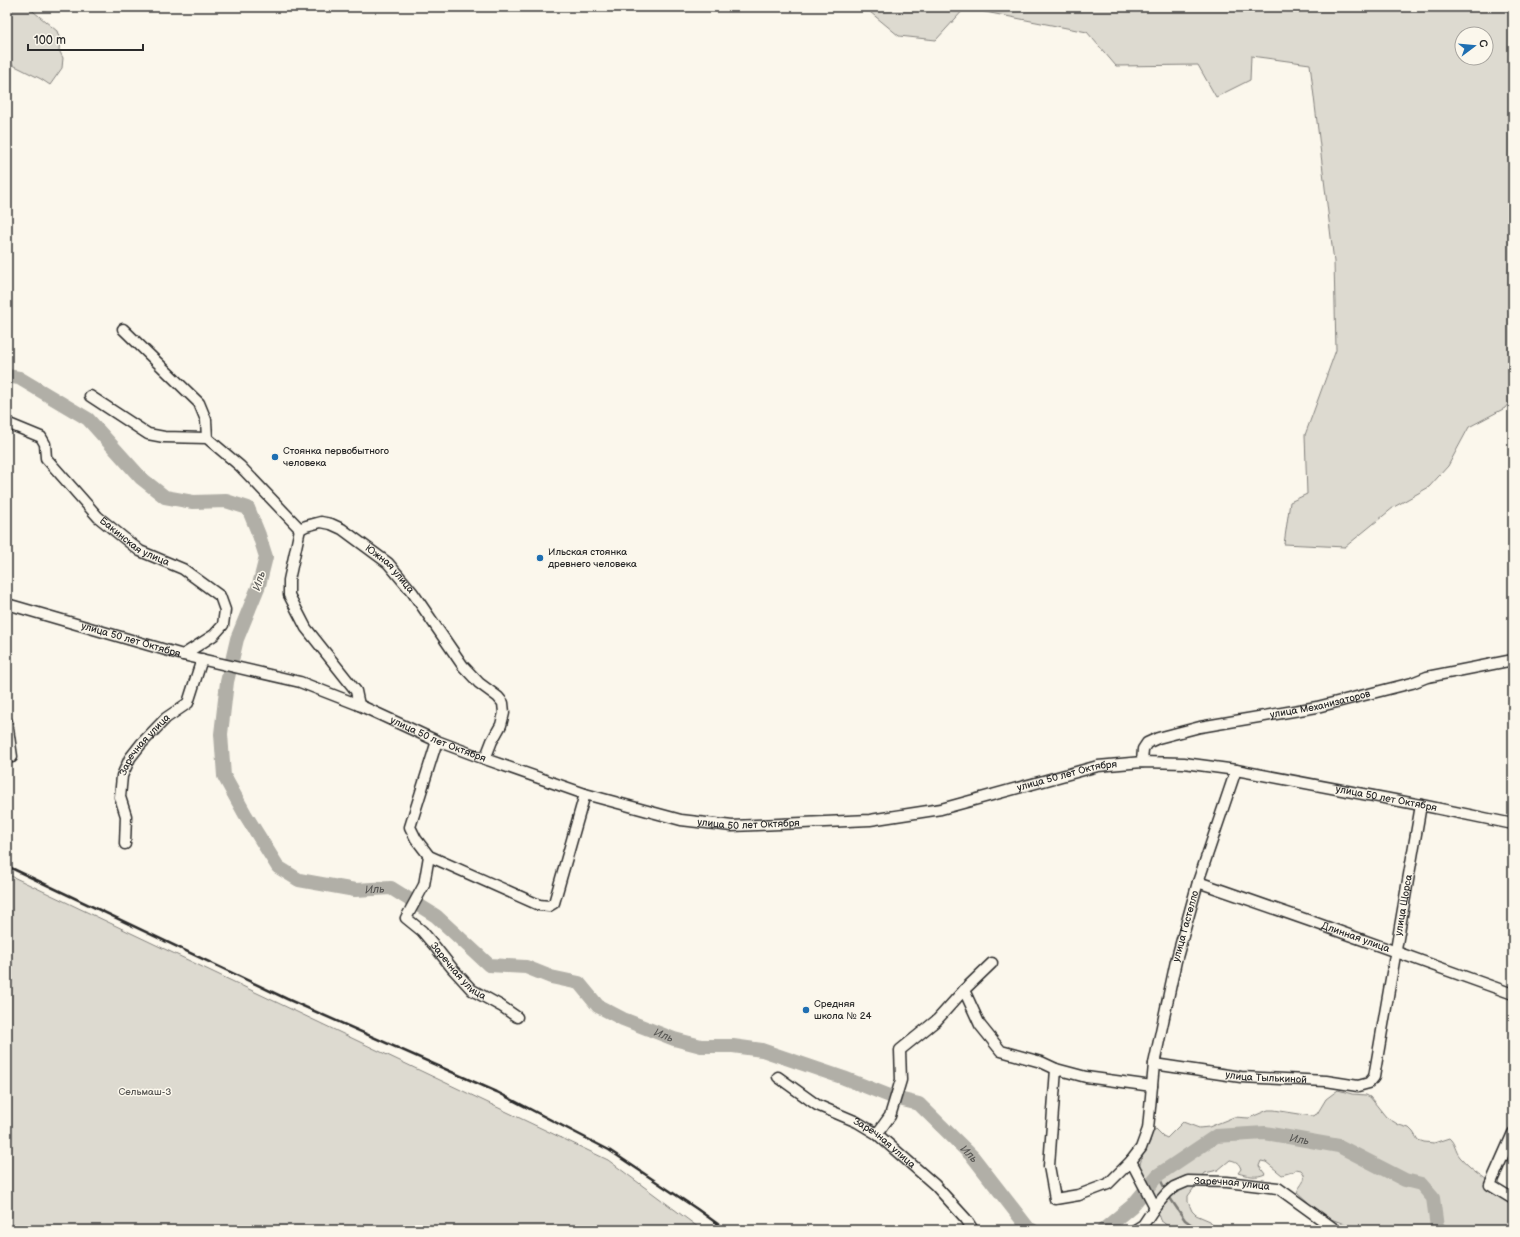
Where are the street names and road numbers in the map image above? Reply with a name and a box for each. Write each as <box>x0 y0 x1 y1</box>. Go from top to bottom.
street label: Бакинская улица <box>97 515 171 569</box>
street label: Южная улица <box>363 542 417 596</box>
street label: улица 50 лет Октября <box>80 620 182 660</box>
street label: улица Механизаторов <box>1269 688 1372 721</box>
street label: Заречная улица <box>117 711 172 777</box>
street label: улица 50 лет Октября <box>388 714 488 765</box>
street label: улица 50 лет Октября <box>1016 758 1118 794</box>
street label: улица 50 лет Октября <box>1335 783 1438 814</box>
street label: улица 50 лет Октября <box>697 816 800 832</box>
street label: улица Щорса <box>1393 874 1415 937</box>
street label: улица Гастелло <box>1170 889 1201 963</box>
street label: Длинная улица <box>1320 920 1391 955</box>
street label: Заречная улица <box>428 940 488 1002</box>
street label: улица Тылькиной <box>1225 1069 1307 1086</box>
street label: Заречная улица <box>852 1115 918 1171</box>
street label: Заречная улица <box>1194 1175 1270 1193</box>

